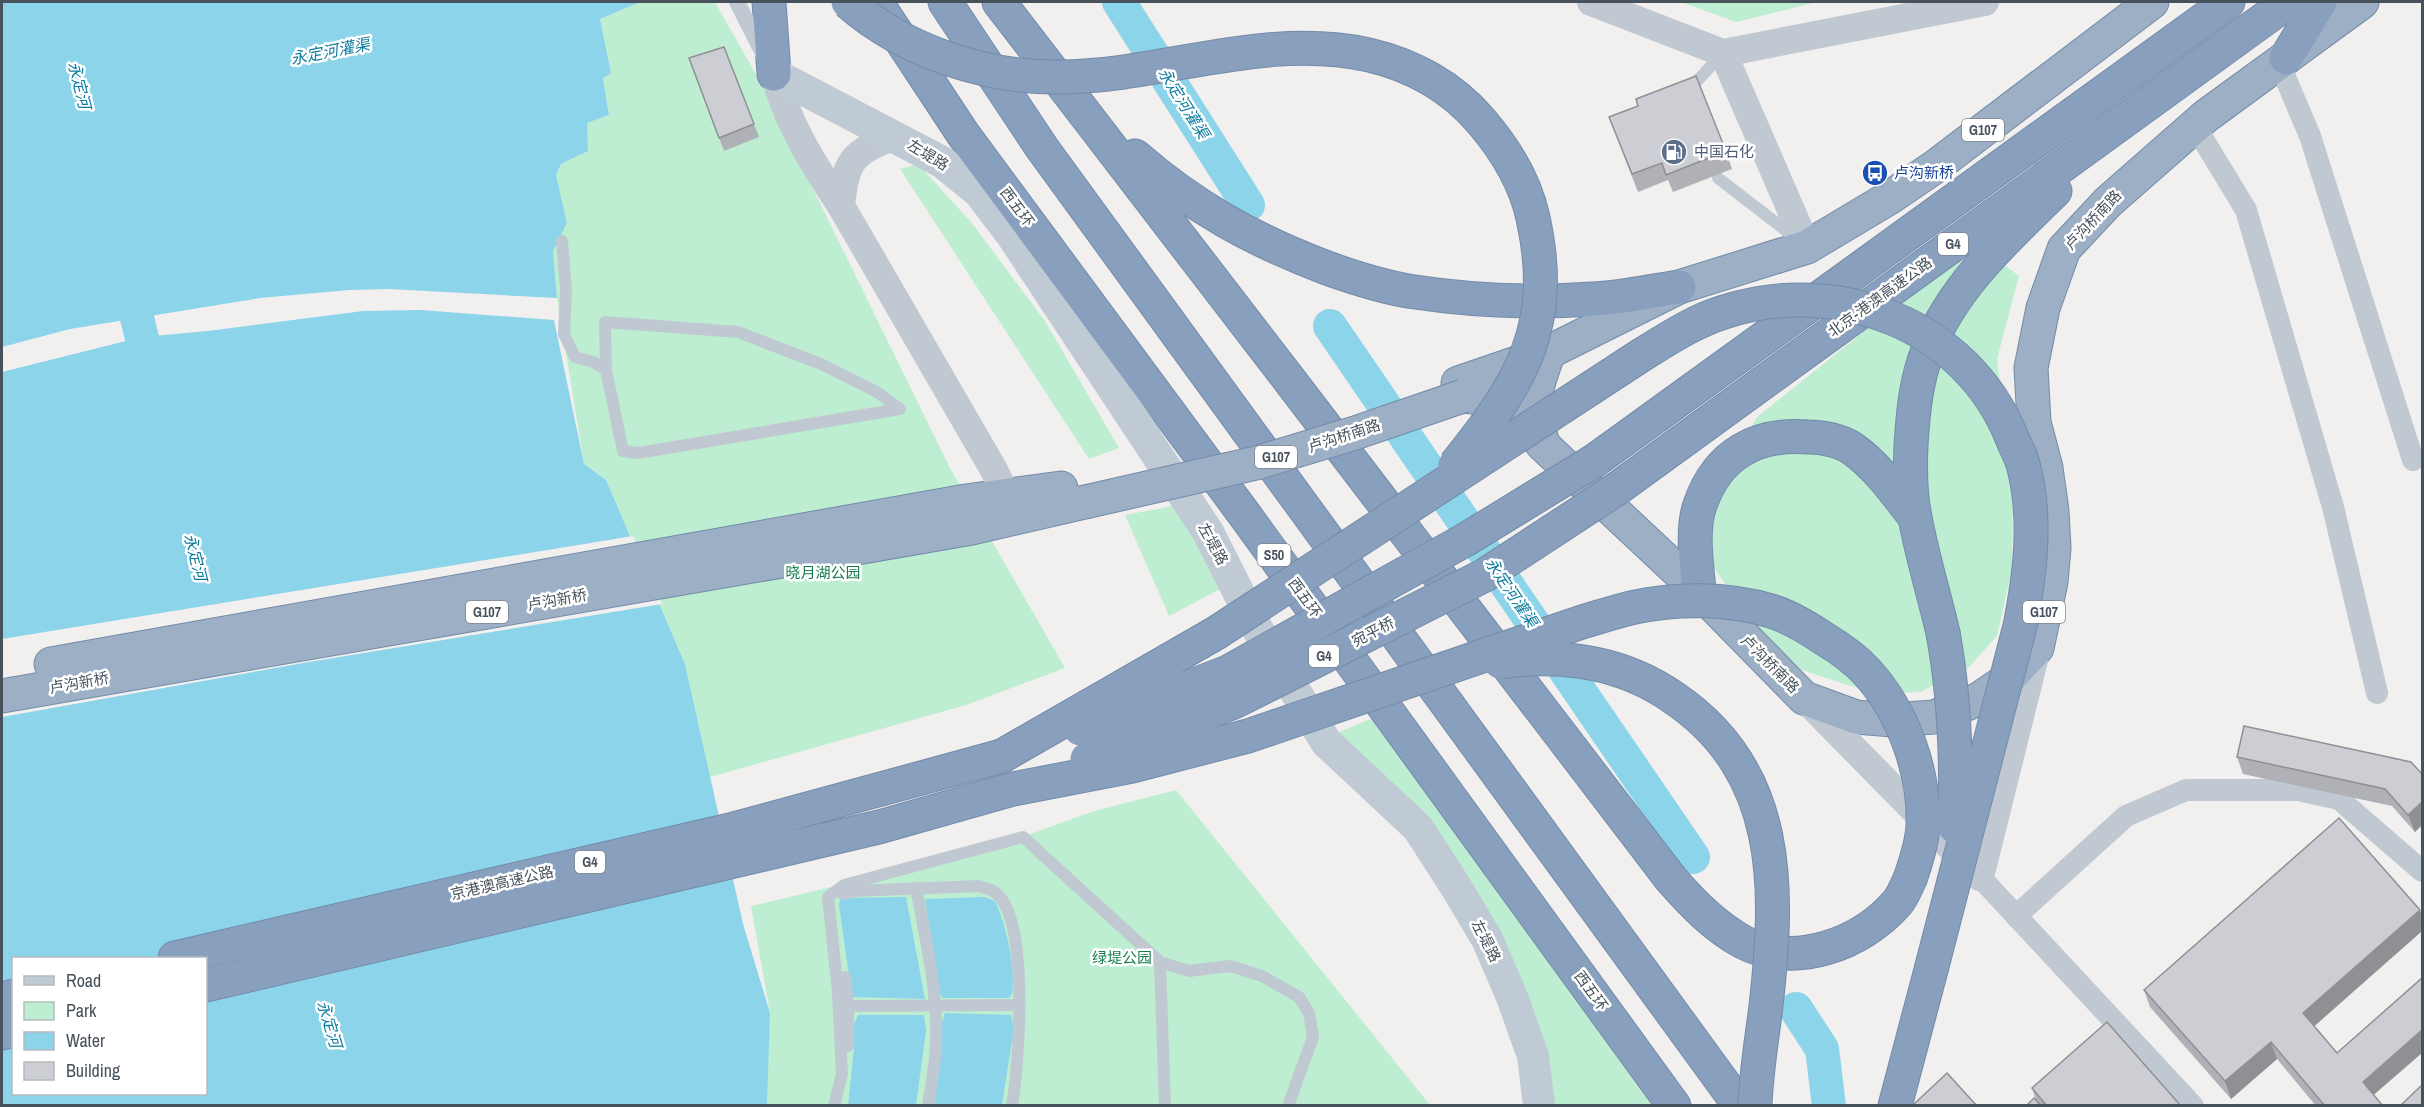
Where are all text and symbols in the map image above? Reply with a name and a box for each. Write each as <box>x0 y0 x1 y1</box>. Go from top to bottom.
water label: 永定河灌渠 <box>289 32 373 69</box>
water label: 永定河 <box>64 59 97 114</box>
water label: 永定河灌渠 <box>1153 63 1216 144</box>
road number: G107 <box>1962 119 2004 141</box>
street label: 左堤路 <box>904 134 953 175</box>
fuel station icon: 中国石化 <box>1659 137 1689 167</box>
place label: 中国石化 <box>1694 141 1754 162</box>
bus stop icon: 卢沟新桥 <box>1860 158 1890 188</box>
place label: 卢沟新桥 <box>1894 162 1954 183</box>
street label: 西五环 <box>995 182 1039 231</box>
street label: 卢沟桥南路 <box>2059 185 2126 254</box>
road number: G4 <box>1938 233 1968 255</box>
street label: 北京-港澳高速公路 <box>1823 252 1936 342</box>
street label: 卢沟桥南路 <box>1305 414 1383 457</box>
road number: G107 <box>1255 446 1297 468</box>
street label: 左堤路 <box>1193 519 1234 569</box>
water label: 永定河 <box>180 531 213 586</box>
road number: S50 <box>1258 544 1290 566</box>
water label: 永定河灌渠 <box>1481 553 1545 633</box>
park label: 晓月湖公园 <box>785 562 861 583</box>
street label: 西五环 <box>1284 573 1327 622</box>
street label: 卢沟新桥 <box>526 584 588 615</box>
road number: G107 <box>466 601 508 623</box>
road number: G107 <box>2023 601 2065 623</box>
street label: 宛平桥 <box>1348 612 1398 651</box>
street label: 卢沟桥南路 <box>1736 630 1804 698</box>
road number: G4 <box>1309 645 1339 667</box>
street label: 卢沟新桥 <box>48 667 110 698</box>
road number: G4 <box>575 851 605 873</box>
street label: 京港澳高速公路 <box>448 860 555 905</box>
street label: 左堤路 <box>1467 916 1506 966</box>
park label: 绿堤公园 <box>1092 947 1152 968</box>
legend <box>12 957 207 1095</box>
street label: 西五环 <box>1570 966 1613 1015</box>
text: Road <box>66 968 101 993</box>
text: Park <box>66 998 97 1023</box>
water label: 永定河 <box>312 998 348 1053</box>
text: Water <box>66 1028 105 1053</box>
text: Building <box>66 1058 121 1083</box>

